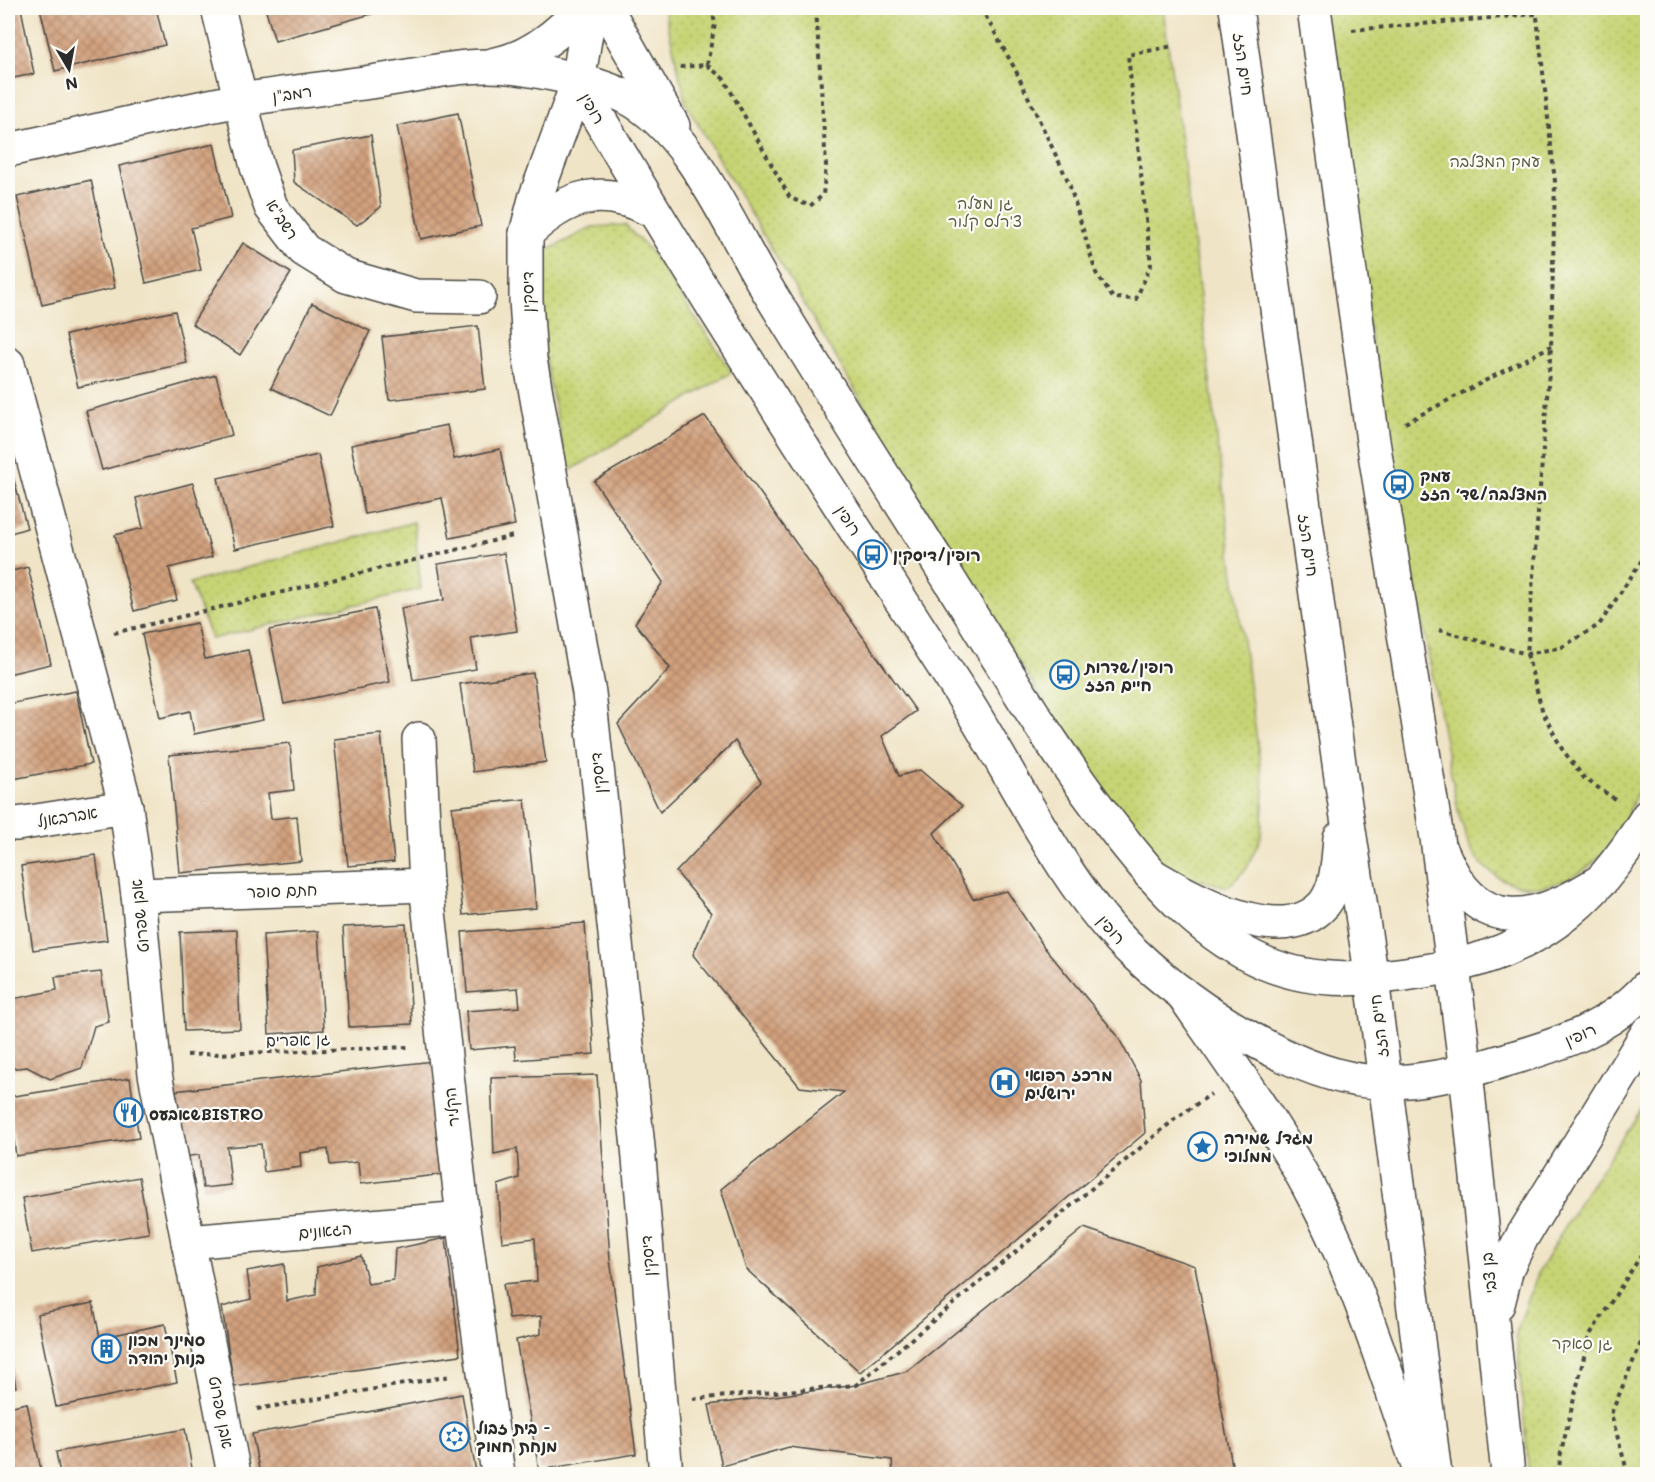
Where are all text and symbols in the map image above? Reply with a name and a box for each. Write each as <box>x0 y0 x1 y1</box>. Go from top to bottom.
street label: חיים הזז <box>1229 31 1259 97</box>
north arrow <box>39 39 99 99</box>
text: N <box>64 73 80 96</box>
street label: רמב"ן <box>271 80 313 106</box>
street label: רופין <box>575 89 610 128</box>
park label: עמק המצלבה <box>1450 150 1540 171</box>
park label: גן מעלה צ'רלס קלור <box>948 192 1022 232</box>
street label: רשב"א <box>262 195 304 243</box>
street label: דיסקין <box>516 271 538 313</box>
place label: עמק המצלבה/שד׳ הזז <box>1420 465 1547 504</box>
bus stop icon: עמק המצלבה/שד׳ הזז <box>1383 468 1415 500</box>
street label: רופין <box>830 501 867 540</box>
street label: חיים הזז <box>1294 512 1324 578</box>
bus stop icon: רופין/דיסקין <box>856 538 888 570</box>
place label: רופין/דיסקין <box>893 544 981 566</box>
place label: רופין/שדרות חיים הזז <box>1083 656 1174 695</box>
bus stop icon: רופין/שדרות חיים הזז <box>1048 659 1080 691</box>
street label: דיסקין <box>584 751 610 795</box>
street label: אברבאנל <box>35 801 99 831</box>
street label: אבן שפרוט <box>125 878 154 954</box>
street label: חתם סופר <box>246 878 318 902</box>
street label: רופין <box>1093 910 1131 949</box>
street label: חיים הזז <box>1364 993 1392 1059</box>
street label: רופין <box>1561 1018 1600 1051</box>
street label: גן אפרים <box>265 1027 331 1051</box>
place label: מרכז רפואי ירושלים <box>1025 1064 1112 1103</box>
hospital icon: מרכז רפואי ירושלים <box>988 1067 1020 1099</box>
street label: הקליר <box>439 1086 464 1128</box>
restaurant icon: שאבעסBISTRO <box>112 1097 144 1129</box>
place label: שאבעסBISTRO <box>149 1103 263 1124</box>
place label: מגדל שמירה ממלוכי <box>1224 1127 1313 1166</box>
place icon: מגדל שמירה ממלוכי <box>1187 1130 1219 1162</box>
street label: הגאונים <box>297 1217 353 1243</box>
street label: דיסקין <box>635 1234 659 1278</box>
street label: בן צבי <box>1475 1251 1501 1295</box>
place label: סמינר מכון בנות יהודה <box>128 1329 205 1368</box>
building icon: סמינר מכון בנות יהודה <box>91 1332 123 1364</box>
park label: גן סאקר <box>1552 1332 1612 1353</box>
street label: אבן שפרוט <box>204 1374 239 1450</box>
place label: בית זבול - מנחת חמוך <box>476 1417 557 1456</box>
synagogue icon: בית זבול - מנחת חמוך <box>439 1420 471 1452</box>

